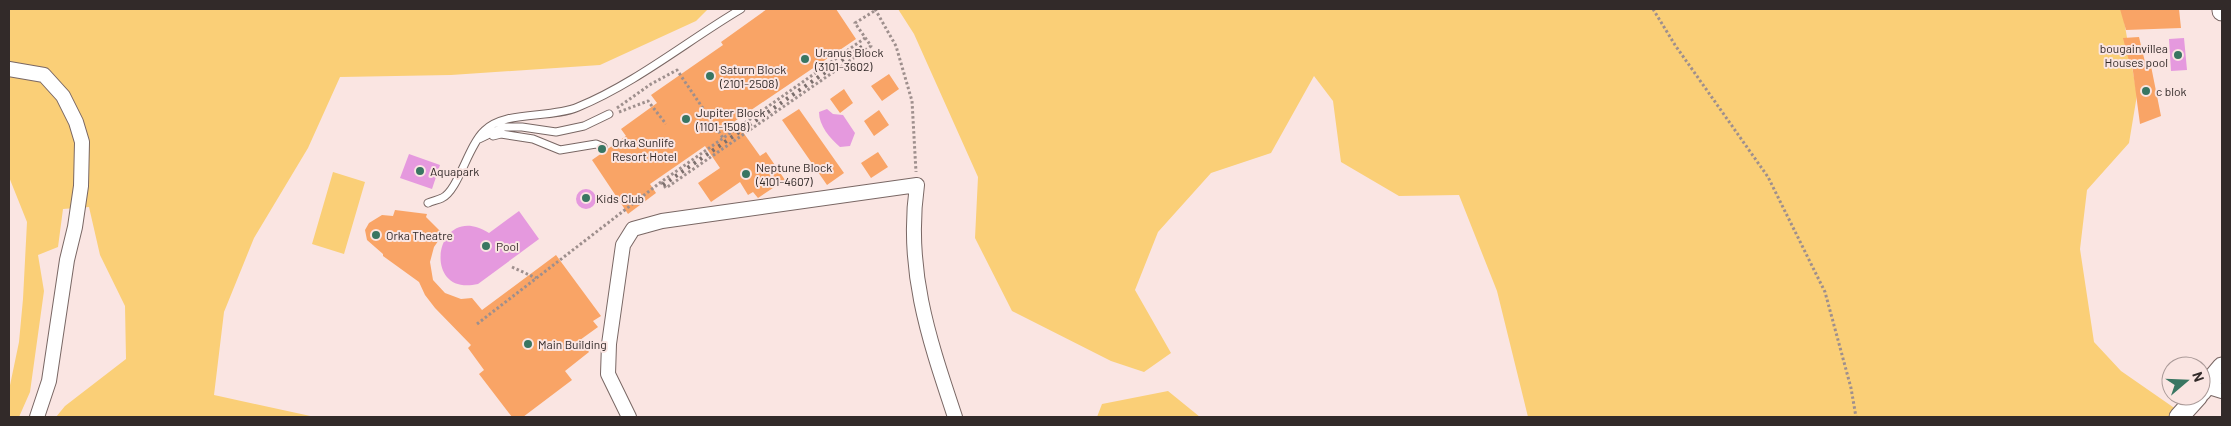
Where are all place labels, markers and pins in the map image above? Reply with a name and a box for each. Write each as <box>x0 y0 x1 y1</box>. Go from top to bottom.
place label: bougainvillea Houses pool <box>2100 41 2168 69</box>
place label: Uranus Block (3101-3602) <box>814 45 883 73</box>
marker: bougainvillea Houses pool <box>2172 49 2184 61</box>
marker: Uranus Block (3101-3602) <box>799 53 811 65</box>
place label: Saturn Block (2101-2508) <box>719 62 786 90</box>
marker: Saturn Block (2101-2508) <box>704 70 716 82</box>
place label: c blok <box>2156 84 2187 98</box>
marker: c blok <box>2140 85 2152 97</box>
place label: Jupiter Block (1101-1508) <box>695 105 765 133</box>
marker: Jupiter Block (1101-1508) <box>680 113 692 125</box>
place label: Orka Sunlife Resort Hotel <box>612 135 677 163</box>
marker: Orka Sunlife Resort Hotel <box>596 143 608 155</box>
place label: Neptune Block (4101-4607) <box>755 160 832 188</box>
place label: Aquapark <box>430 164 479 178</box>
marker: Aquapark <box>414 165 426 177</box>
marker: Neptune Block (4101-4607) <box>740 168 752 180</box>
place label: Kids Club <box>596 191 644 205</box>
marker: Kids Club <box>580 192 592 204</box>
place label: Orka Theatre <box>386 228 453 242</box>
marker: Orka Theatre <box>370 229 382 241</box>
place label: Pool <box>496 239 519 253</box>
marker: Pool <box>480 240 492 252</box>
place label: Main Building <box>538 337 607 351</box>
marker: Main Building <box>522 338 534 350</box>

